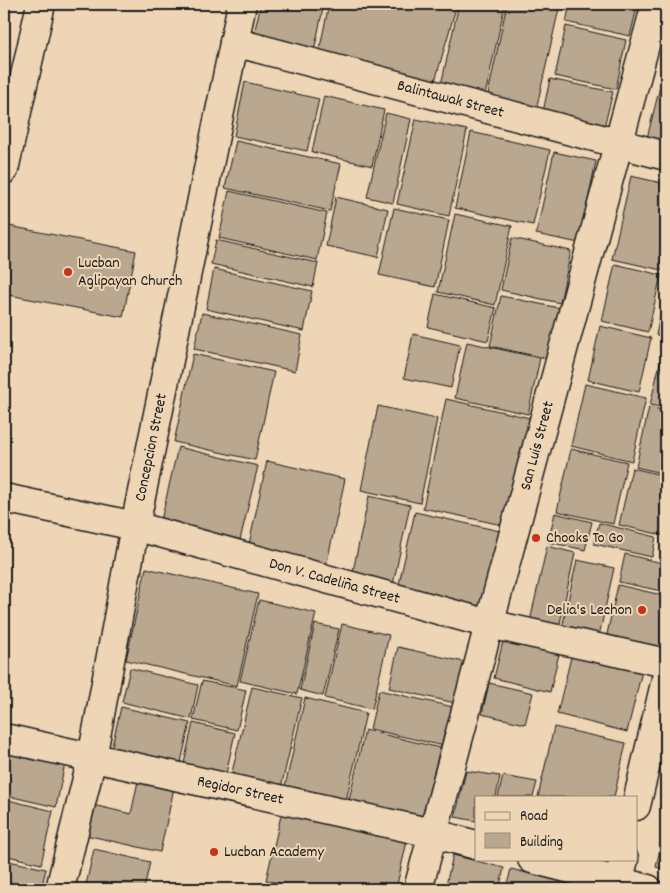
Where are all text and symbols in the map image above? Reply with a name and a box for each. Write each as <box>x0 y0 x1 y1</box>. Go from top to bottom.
street label: Balintawak Street <box>395 74 507 124</box>
place label: Lucban Aglipayan Church <box>78 252 182 293</box>
marker: Lucban Aglipayan Church <box>62 266 74 278</box>
street label: Concepcion Street <box>129 391 173 504</box>
street label: San Luis Street <box>514 399 560 493</box>
place label: Chooks To Go <box>546 527 623 550</box>
marker: Chooks To Go <box>530 532 542 544</box>
street label: Don V. Cadeliña Street <box>267 552 403 610</box>
place label: Delia's Lechon <box>547 599 632 622</box>
marker: Delia's Lechon <box>636 604 648 616</box>
street label: Regidor Street <box>195 770 286 811</box>
legend <box>475 796 638 860</box>
text: Road <box>520 806 548 828</box>
text: Building <box>520 832 563 854</box>
place label: Lucban Academy <box>224 841 325 864</box>
marker: Lucban Academy <box>208 846 220 858</box>

